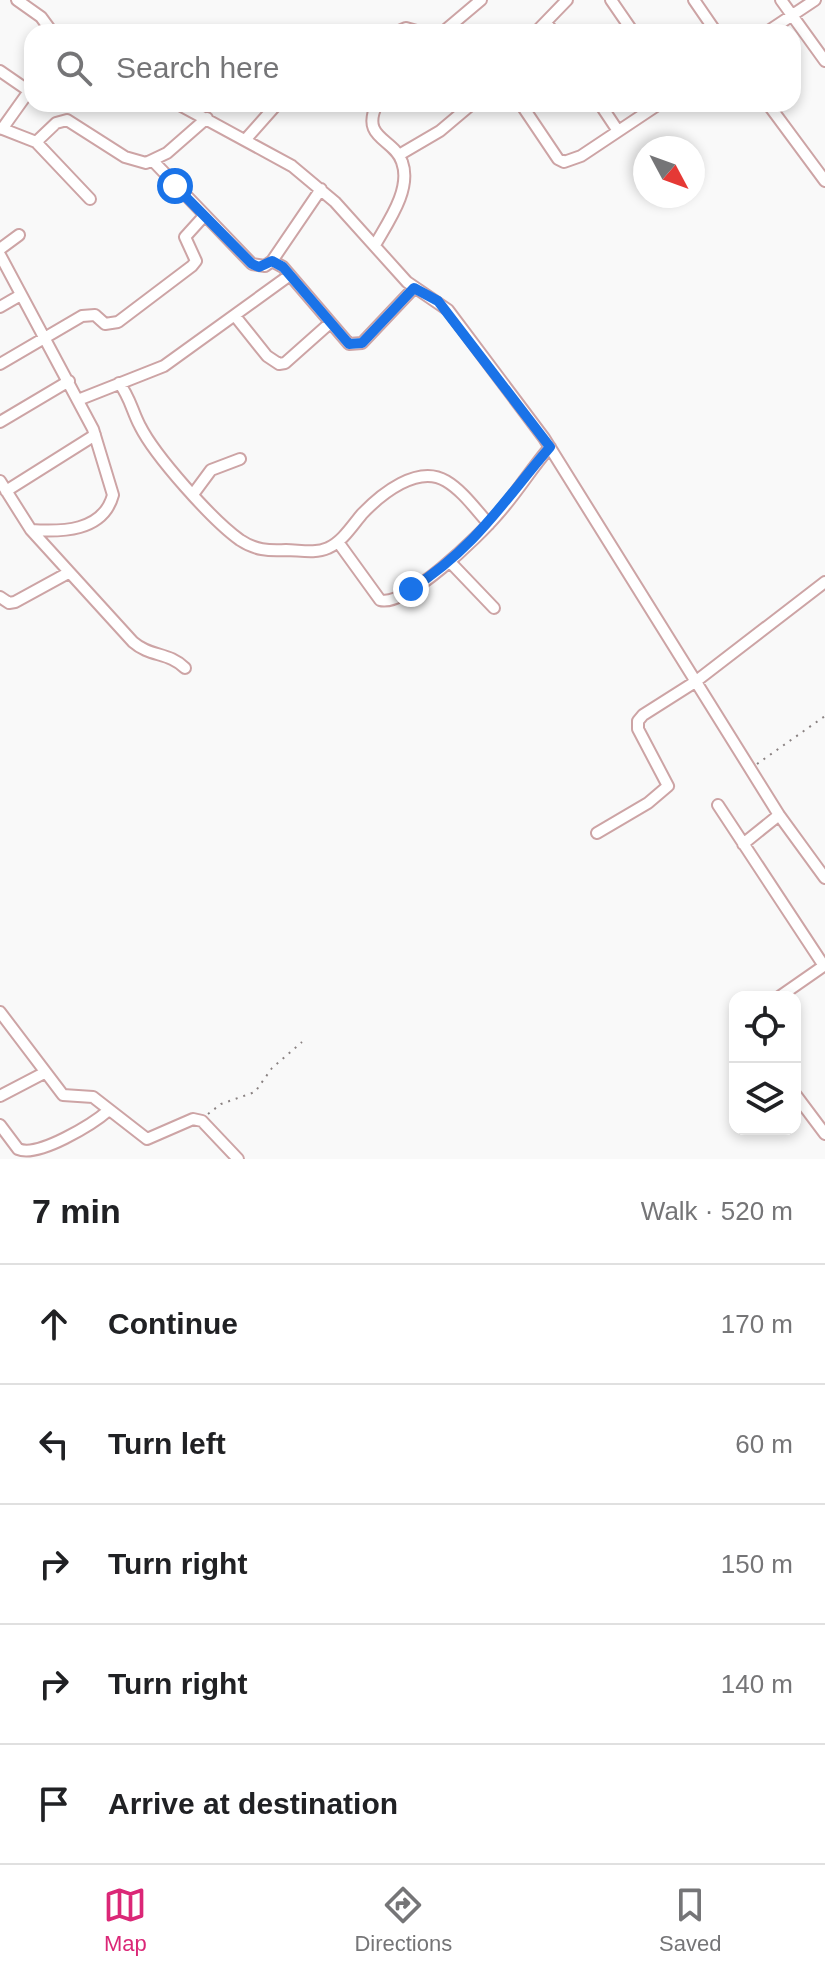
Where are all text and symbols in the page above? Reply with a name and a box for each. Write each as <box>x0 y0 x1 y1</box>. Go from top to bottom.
search box <box>24 24 801 112</box>
icon: search <box>52 46 96 90</box>
text: Search here <box>116 51 279 84</box>
north arrow <box>633 136 705 208</box>
route start <box>157 168 193 204</box>
route end <box>393 571 429 607</box>
map controls <box>729 991 801 1135</box>
button: locate <box>729 991 801 1063</box>
button: layers <box>729 1063 801 1135</box>
text: 7 min <box>32 1192 121 1230</box>
text: Walk · 520 m <box>641 1196 793 1226</box>
icon: ahead <box>32 1302 76 1346</box>
text: Continue <box>108 1307 238 1340</box>
text: 170 m <box>721 1309 793 1339</box>
icon: left <box>32 1422 76 1466</box>
text: Turn left <box>108 1427 226 1460</box>
text: 60 m <box>735 1429 793 1459</box>
icon: right <box>32 1542 76 1586</box>
text: Turn right <box>108 1547 247 1580</box>
text: 150 m <box>721 1549 793 1579</box>
icon: right <box>32 1662 76 1706</box>
text: Turn right <box>108 1667 247 1700</box>
text: 140 m <box>721 1669 793 1699</box>
icon: arrive <box>32 1782 76 1826</box>
text: Arrive at destination <box>108 1787 398 1820</box>
tab: Map <box>103 1883 147 1957</box>
tab: Directions <box>354 1883 452 1957</box>
tab: Saved <box>659 1883 722 1957</box>

